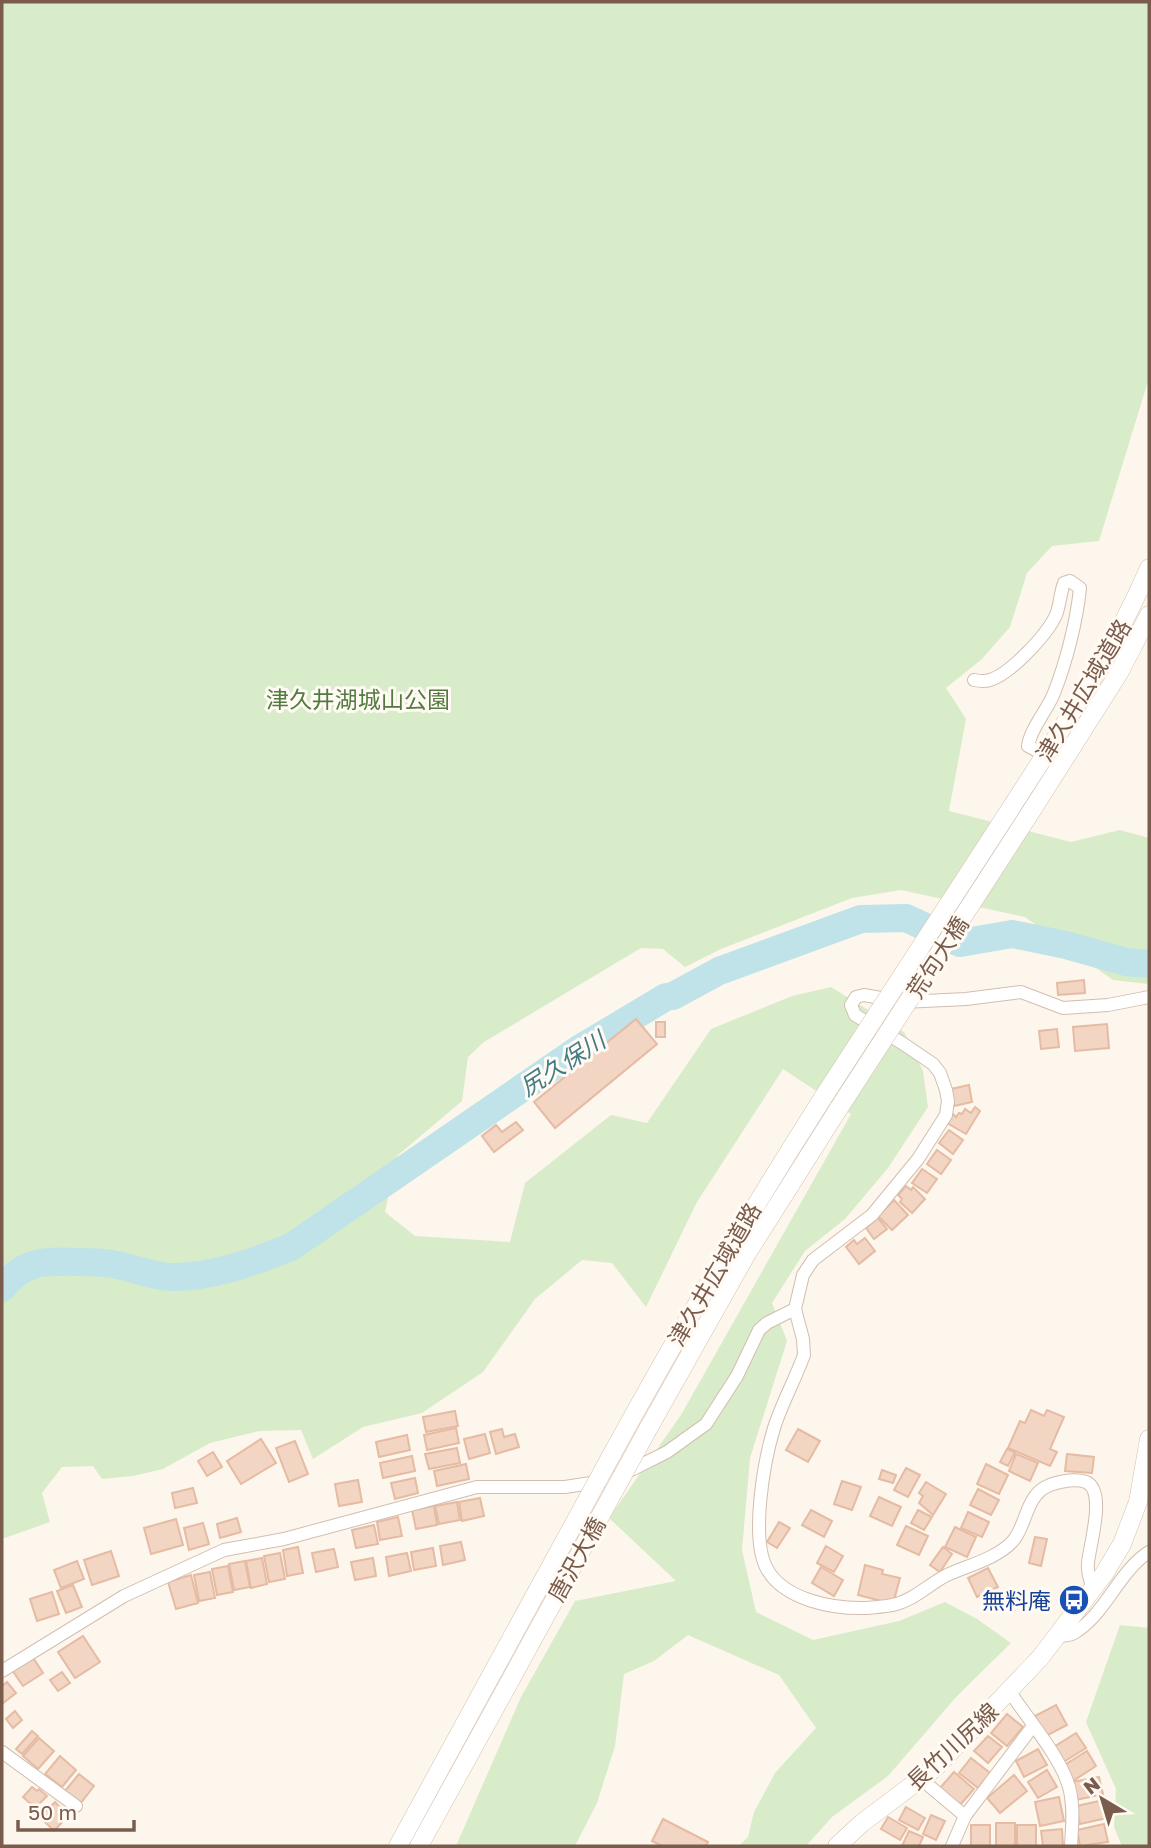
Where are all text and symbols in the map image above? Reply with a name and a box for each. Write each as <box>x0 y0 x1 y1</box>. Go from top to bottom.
street label: 津久井広域道路 <box>1030 614 1136 766</box>
park label: 津久井湖城山公園 <box>266 685 450 713</box>
street label: 荒句大橋 <box>900 911 974 1003</box>
water label: 尻久保川 <box>514 1023 613 1101</box>
street label: 津久井広域道路 <box>662 1197 766 1351</box>
street label: 唐沢大橋 <box>541 1512 611 1606</box>
bus stop icon: 無料庵 <box>1057 1583 1091 1617</box>
place label: 無料庵 <box>982 1586 1051 1614</box>
street label: 長竹川尻線 <box>900 1697 1004 1795</box>
north arrow <box>1067 1764 1137 1834</box>
text: N <box>1078 1772 1104 1799</box>
scale bar <box>18 1788 133 1832</box>
text: 50 m <box>28 1799 77 1825</box>

